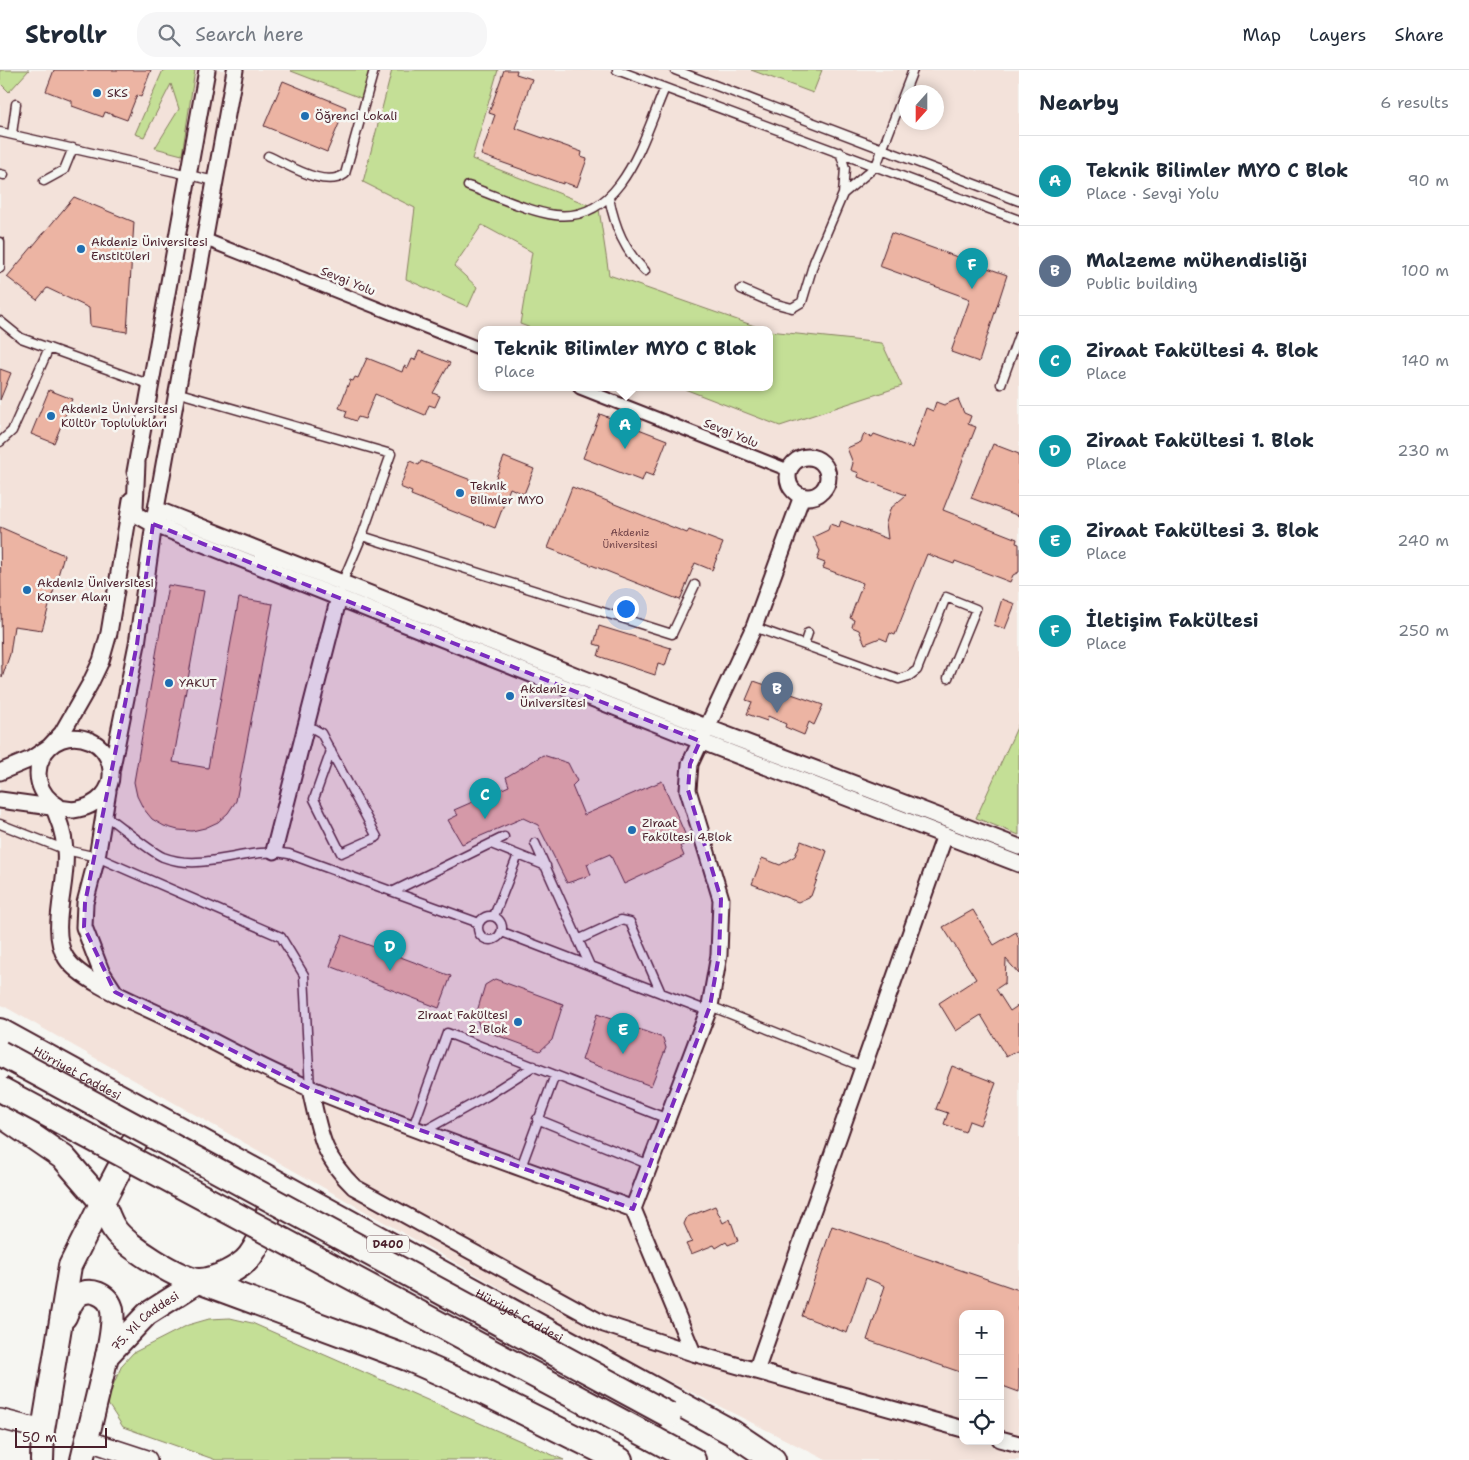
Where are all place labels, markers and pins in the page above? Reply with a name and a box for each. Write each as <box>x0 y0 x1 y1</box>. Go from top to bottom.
place label: SKS <box>107 85 128 101</box>
marker: SKS <box>91 87 103 99</box>
place label: Öğrenci Lokali <box>315 108 397 124</box>
marker: Öğrenci Lokali <box>299 110 311 122</box>
place label: Akdeniz Üniversitesi Enstitüleri <box>91 234 208 264</box>
marker: Akdeniz Üniversitesi Enstitüleri <box>75 243 87 255</box>
pin: F <box>956 248 988 289</box>
place label: Akdeniz Üniversitesi Kültür Toplulukları <box>61 401 178 431</box>
pin: A <box>609 408 641 449</box>
marker: Akdeniz Üniversitesi Kültür Toplulukları <box>45 410 57 422</box>
place label: Teknik Bilimler MYO <box>470 478 544 508</box>
marker: Teknik Bilimler MYO <box>454 487 466 499</box>
place label: Akdeniz Üniversitesi Konser Alanı <box>37 575 154 605</box>
marker: Akdeniz Üniversitesi Konser Alanı <box>21 584 33 596</box>
pin: B <box>761 672 793 713</box>
place label: YAKUT <box>179 675 218 691</box>
marker: YAKUT <box>163 677 175 689</box>
place label: Akdeniz Üniversitesi <box>520 681 586 711</box>
marker: Akdeniz Üniversitesi <box>504 690 516 702</box>
pin: C <box>469 778 501 819</box>
place label: Ziraat Fakültesi 4.Blok <box>642 815 732 845</box>
marker: Ziraat Fakültesi 4.Blok <box>626 824 638 836</box>
pin: D <box>374 930 406 971</box>
place label: Ziraat Fakültesi 2. Blok <box>417 1007 508 1037</box>
pin: E <box>607 1013 639 1054</box>
marker: Ziraat Fakültesi 2. Blok <box>512 1016 524 1028</box>

